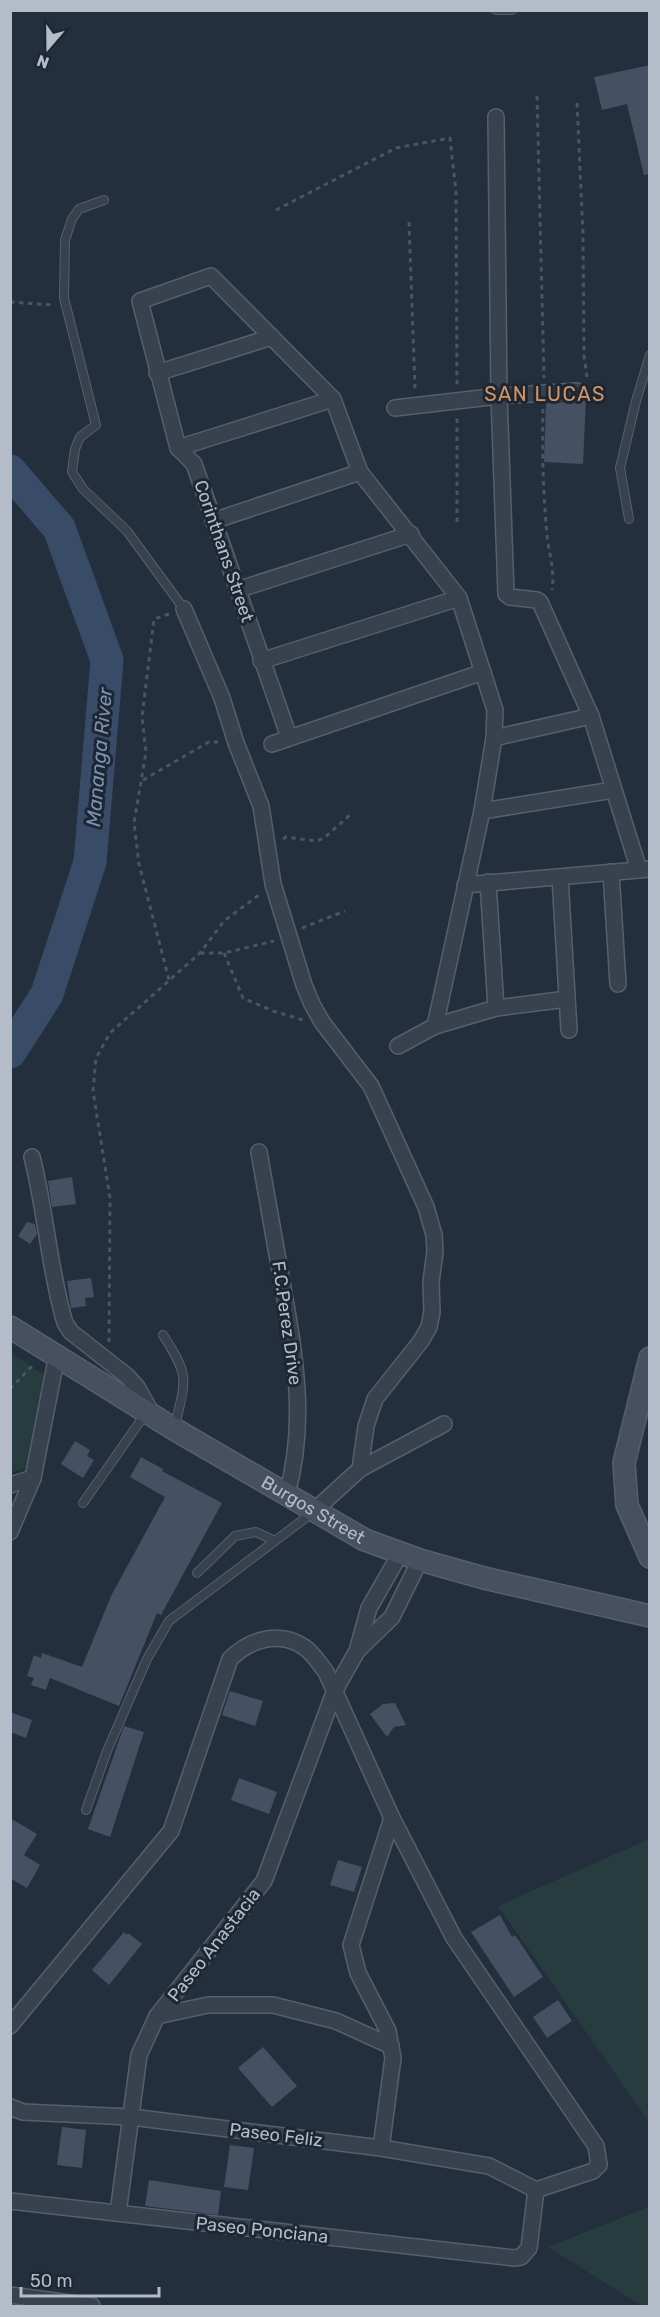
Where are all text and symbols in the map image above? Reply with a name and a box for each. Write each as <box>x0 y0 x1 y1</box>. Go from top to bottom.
north arrow <box>18 18 78 78</box>
text: N <box>34 51 52 73</box>
district label: SAN LUCAS <box>484 382 606 406</box>
street label: Corinthans Street <box>189 477 259 625</box>
water label: Mananga River <box>81 685 117 828</box>
street label: F.C.Perez Drive <box>267 1260 307 1386</box>
street label: Burgos Street <box>257 1471 369 1549</box>
street label: Paseo Anastacia <box>163 1884 265 2006</box>
street label: Paseo Feliz <box>228 2118 324 2152</box>
street label: Paseo Ponciana <box>195 2212 329 2248</box>
scale bar <box>21 2260 159 2298</box>
text: 50 m <box>30 2270 73 2292</box>

